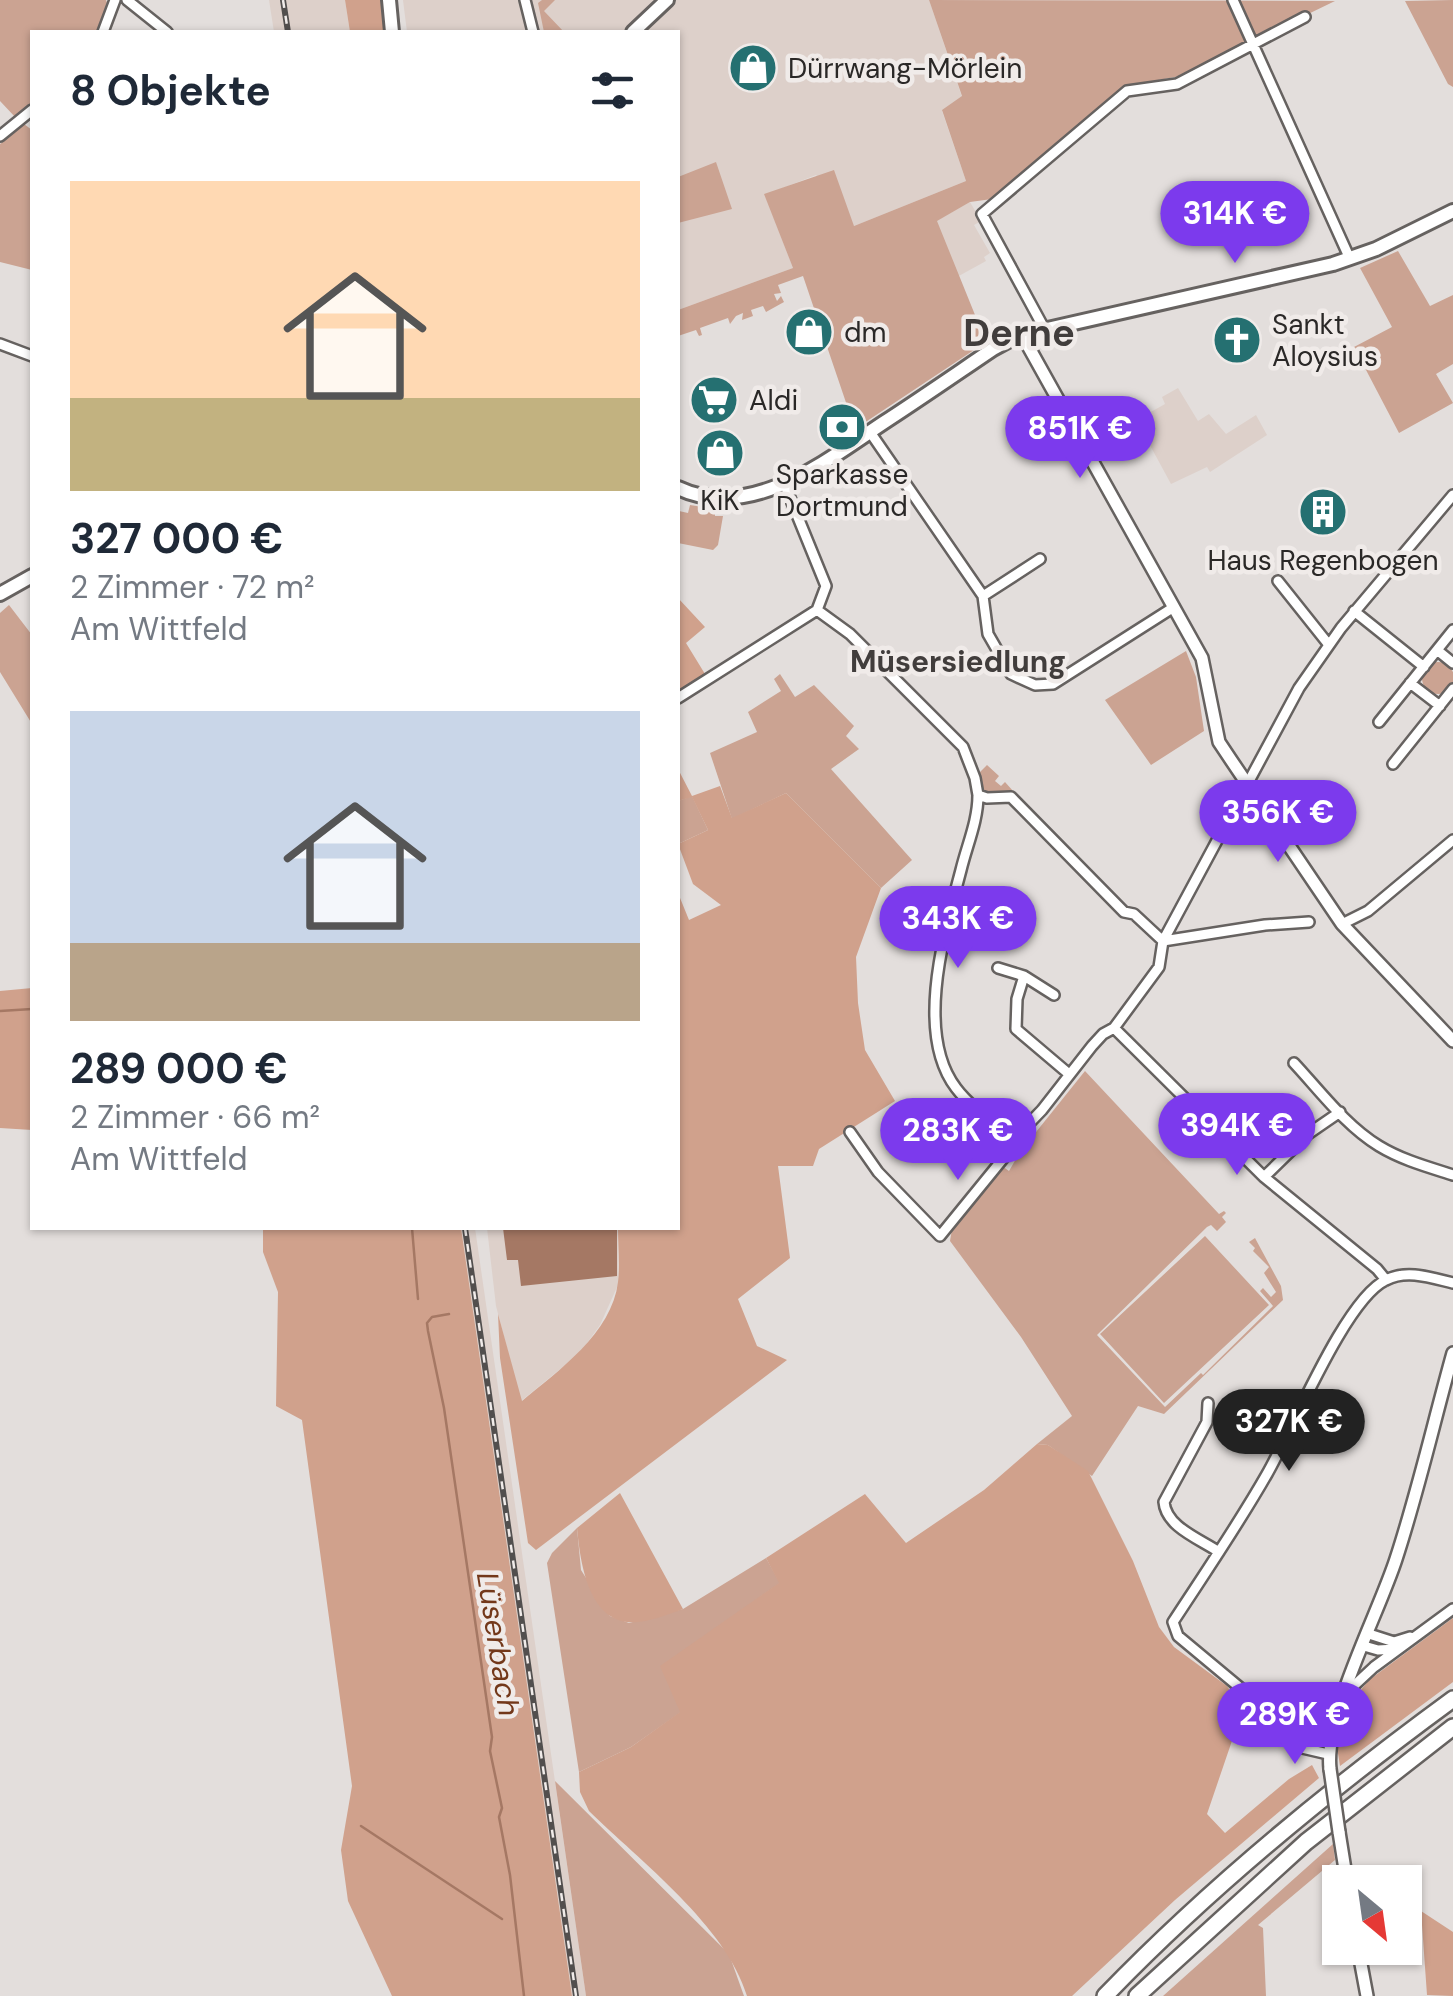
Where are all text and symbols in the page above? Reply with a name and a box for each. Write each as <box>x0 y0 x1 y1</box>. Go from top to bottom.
shop icon: Dürrwang-Mörlein <box>727 42 779 94</box>
place label: Dürrwang-Mörlein <box>788 50 1022 87</box>
text: 8 Objekte <box>70 63 271 118</box>
icon: filters <box>585 63 640 118</box>
pin: 314K € <box>1154 181 1316 266</box>
text: 314K € <box>1182 192 1288 234</box>
icon: home <box>265 246 445 426</box>
shop icon: dm <box>783 306 835 358</box>
place label: Sankt Aloysius <box>1272 306 1378 375</box>
district label: Derne <box>963 308 1075 358</box>
place label: dm <box>844 314 887 351</box>
church icon: Sankt Aloysius <box>1211 314 1263 366</box>
supermarket icon: Aldi <box>688 374 740 426</box>
place label: Aldi <box>749 382 798 419</box>
pin: 851K € <box>999 396 1161 481</box>
bank icon: Sparkasse Dortmund <box>816 401 868 453</box>
text: 851K € <box>1027 407 1133 449</box>
shop icon: KiK <box>694 427 746 479</box>
place label: Sparkasse Dortmund <box>776 456 908 525</box>
place label: KiK <box>700 482 740 519</box>
building icon: Haus Regenbogen <box>1297 486 1349 538</box>
text: 327 000 € <box>70 511 283 566</box>
place label: Haus Regenbogen <box>1207 542 1439 579</box>
text: 2 Zimmer · 72 m² <box>70 566 315 608</box>
text: Am Wittfeld <box>70 608 248 650</box>
district label: Müsersiedlung <box>850 642 1066 681</box>
icon: home <box>265 776 445 956</box>
pin: 356K € <box>1197 780 1359 865</box>
text: 356K € <box>1221 791 1335 833</box>
pin: 343K € <box>877 886 1039 971</box>
text: 343K € <box>901 897 1015 939</box>
text: 289 000 € <box>70 1041 288 1096</box>
pin: 394K € <box>1156 1093 1318 1178</box>
text: 2 Zimmer · 66 m² <box>70 1096 320 1138</box>
pin: 283K € <box>877 1098 1039 1183</box>
text: 394K € <box>1180 1104 1294 1146</box>
text: 283K € <box>902 1109 1014 1151</box>
text: Am Wittfeld <box>70 1138 248 1180</box>
pin: 327K € <box>1208 1389 1370 1474</box>
text: 327K € <box>1235 1400 1343 1442</box>
water label: Lüserbach <box>468 1569 529 1719</box>
pin: 289K € <box>1214 1682 1376 1767</box>
text: 289K € <box>1239 1693 1351 1735</box>
north arrow <box>1322 1865 1422 1965</box>
map controls <box>1322 1865 1422 1965</box>

